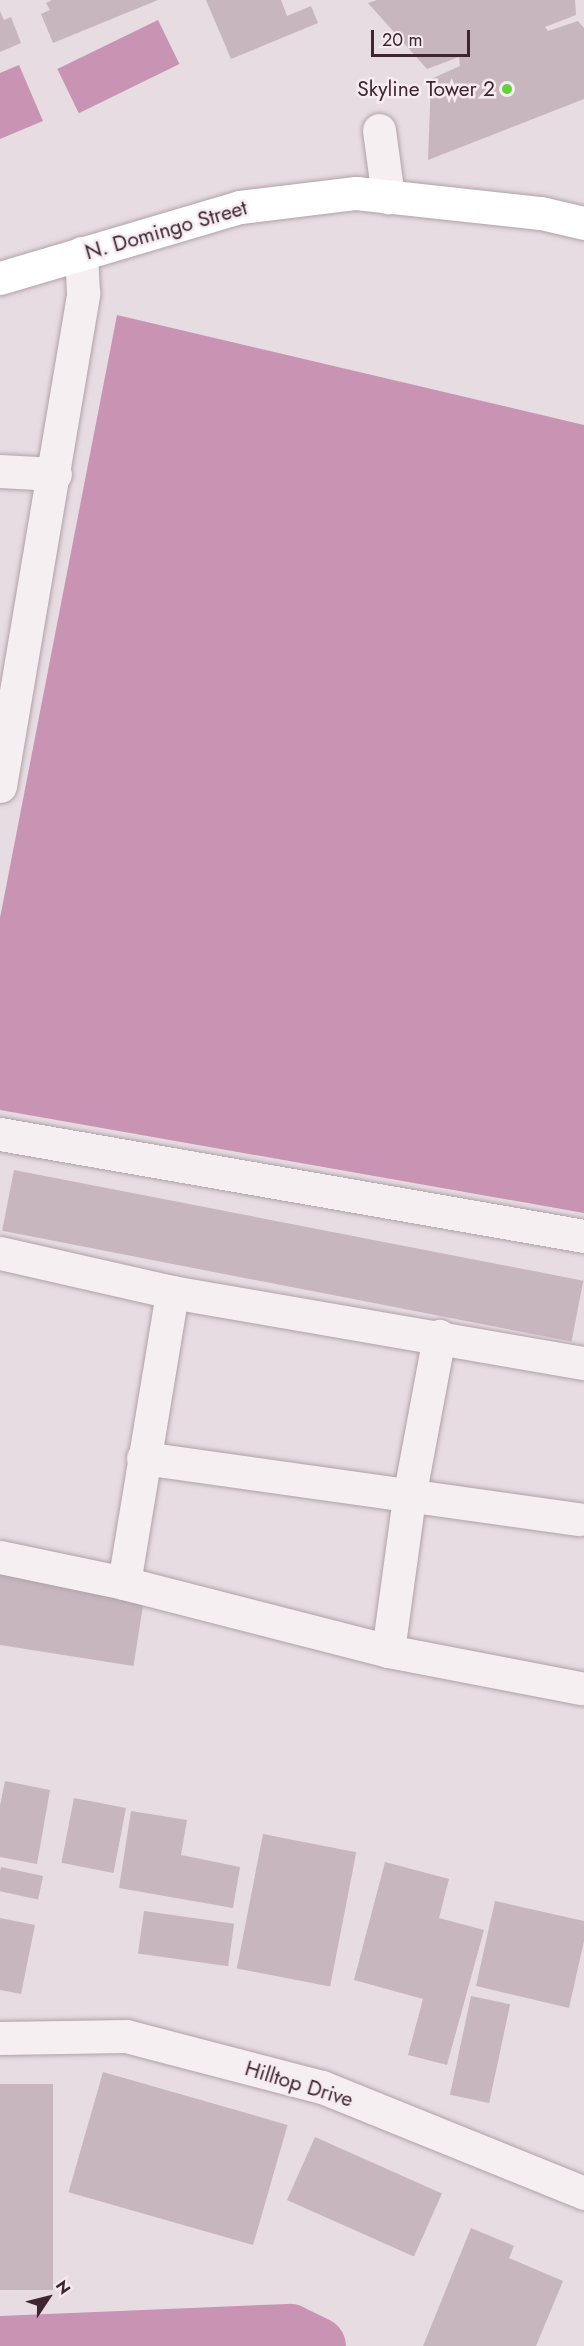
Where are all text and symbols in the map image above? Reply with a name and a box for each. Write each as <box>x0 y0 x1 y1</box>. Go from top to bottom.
scale bar <box>374 18 473 56</box>
text: 20 m <box>382 27 422 53</box>
place label: Skyline Tower 2 <box>357 76 495 102</box>
marker: Skyline Tower 2 <box>500 82 514 96</box>
street label: N. Domingo Street <box>82 195 250 265</box>
street label: Hilltop Drive <box>242 2056 356 2112</box>
north arrow <box>18 2268 78 2328</box>
text: N <box>50 2276 76 2299</box>

